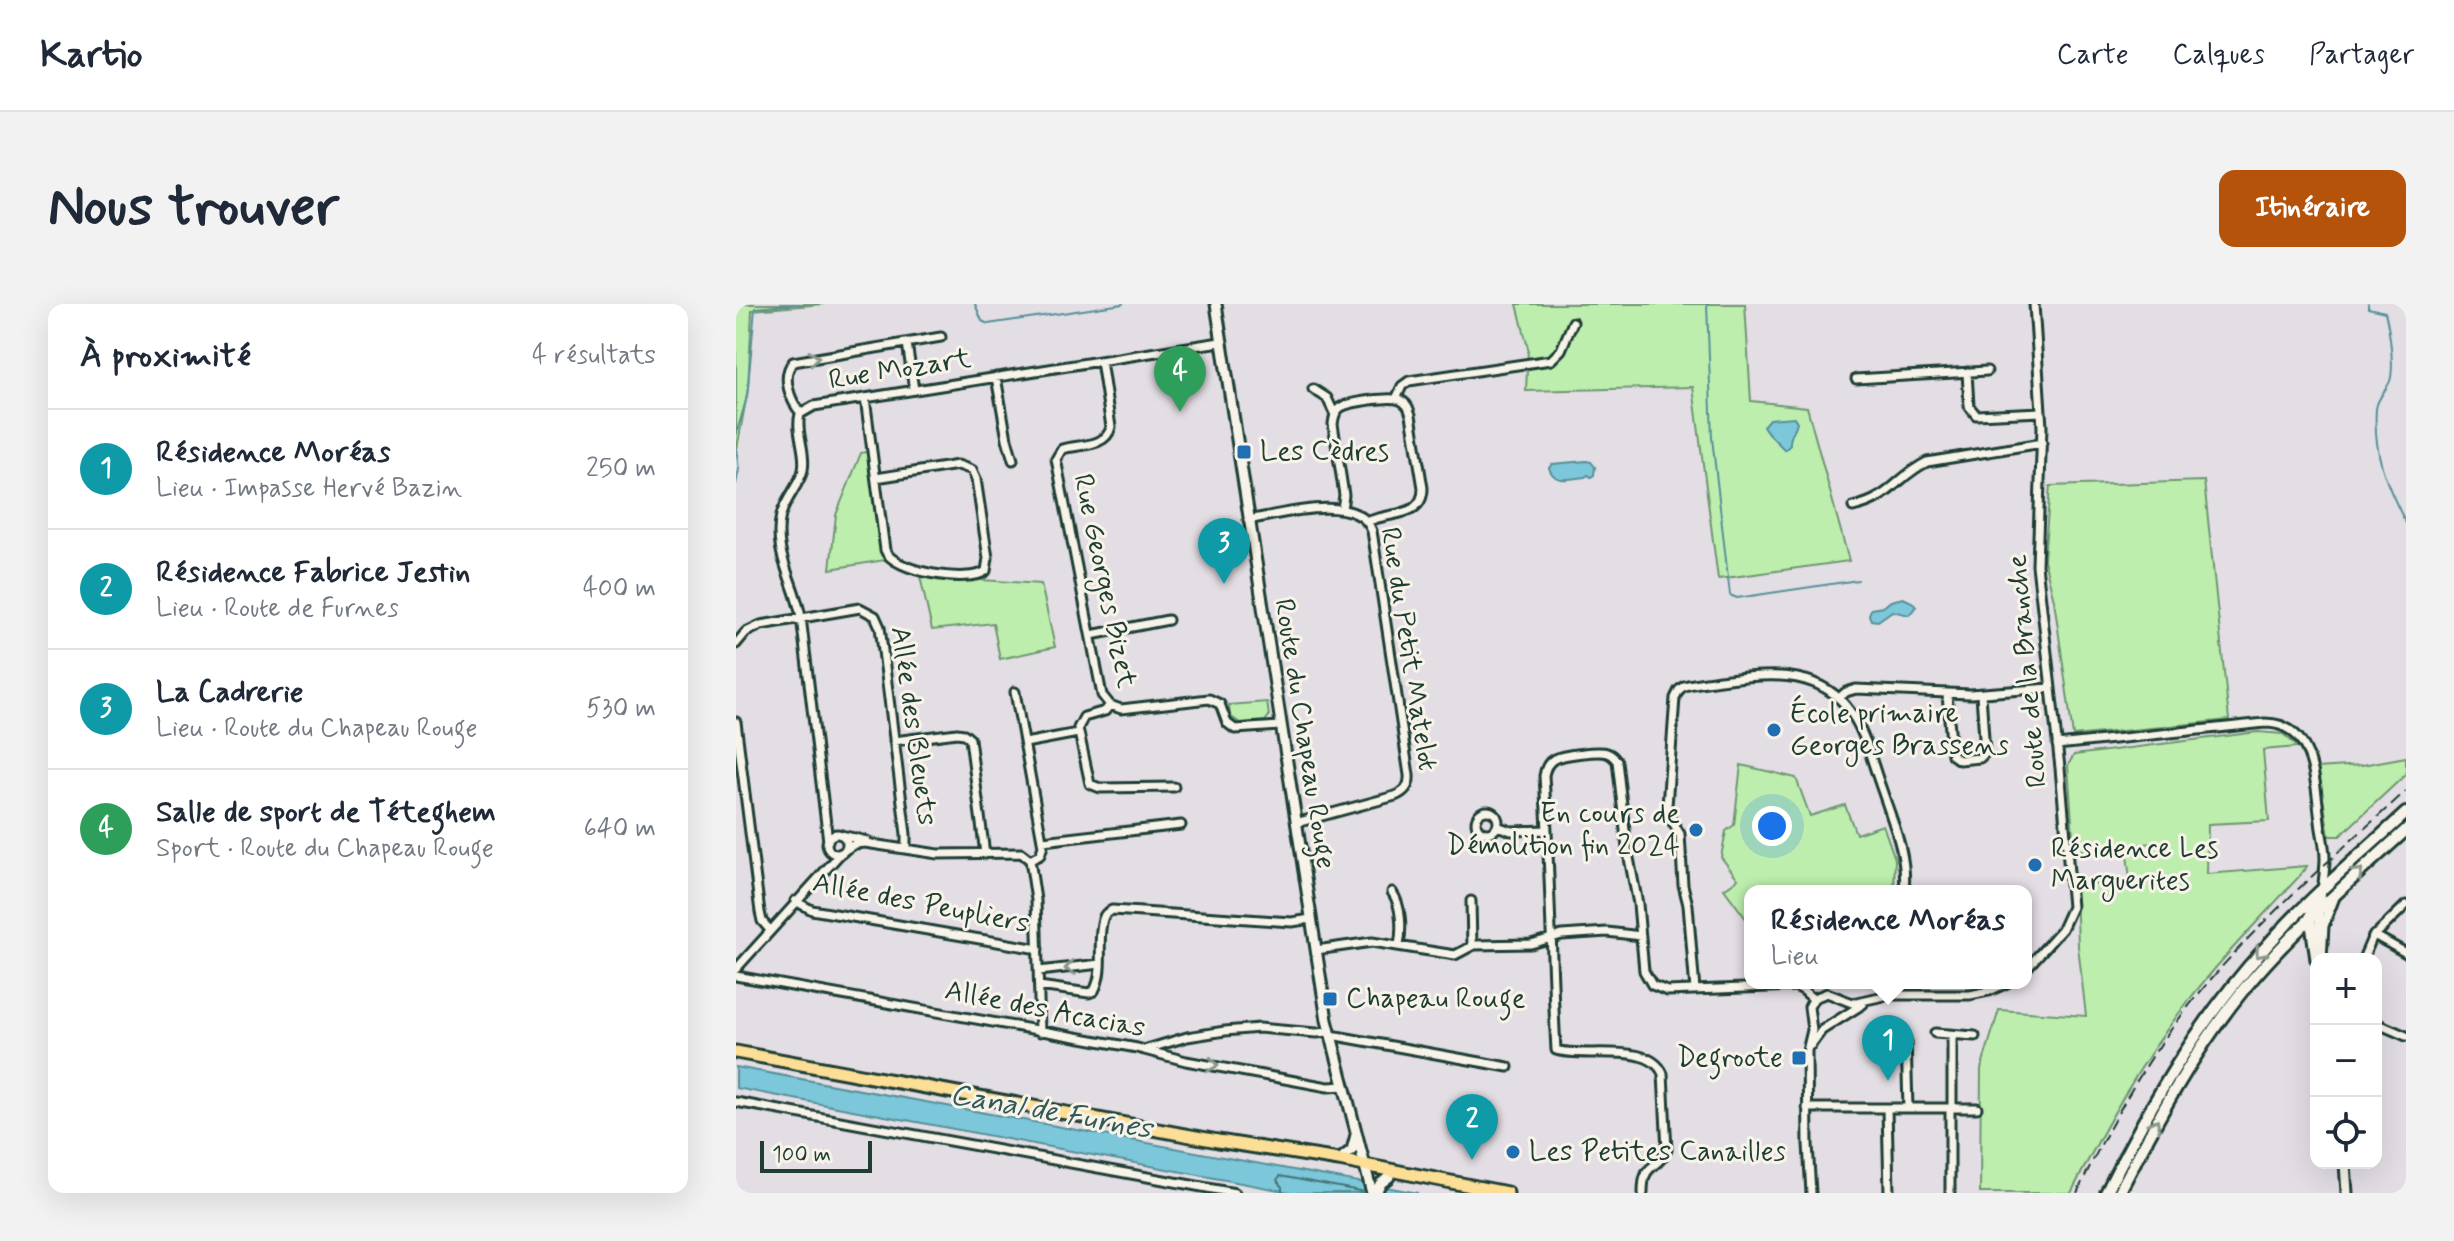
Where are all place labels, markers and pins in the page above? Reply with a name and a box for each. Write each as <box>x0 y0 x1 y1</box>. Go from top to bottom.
pin: 4 <box>1154 346 1206 412</box>
place label: Les Cèdres <box>1260 434 1389 471</box>
marker: Les Cèdres <box>1235 443 1253 461</box>
pin: 3 <box>1198 518 1250 584</box>
place label: École primaire Georges Brassens <box>1790 694 2009 767</box>
marker: École primaire Georges Brassens <box>1765 721 1783 739</box>
place label: En cours de Démolition fin 2024 <box>1447 796 1680 865</box>
marker: En cours de Démolition fin 2024 <box>1687 821 1705 839</box>
place label: Résidence Les Marguerites <box>2051 831 2219 902</box>
marker: Résidence Les Marguerites <box>2026 856 2044 874</box>
place label: Chapeau Rouge <box>1346 981 1526 1021</box>
marker: Chapeau Rouge <box>1321 990 1339 1008</box>
pin: 1 <box>1862 1015 1914 1081</box>
place label: Degroote <box>1677 1040 1783 1080</box>
marker: Degroote <box>1790 1049 1808 1067</box>
pin: 2 <box>1446 1094 1498 1160</box>
place label: Les Petites Canailles <box>1529 1134 1786 1171</box>
marker: Les Petites Canailles <box>1504 1143 1522 1161</box>

